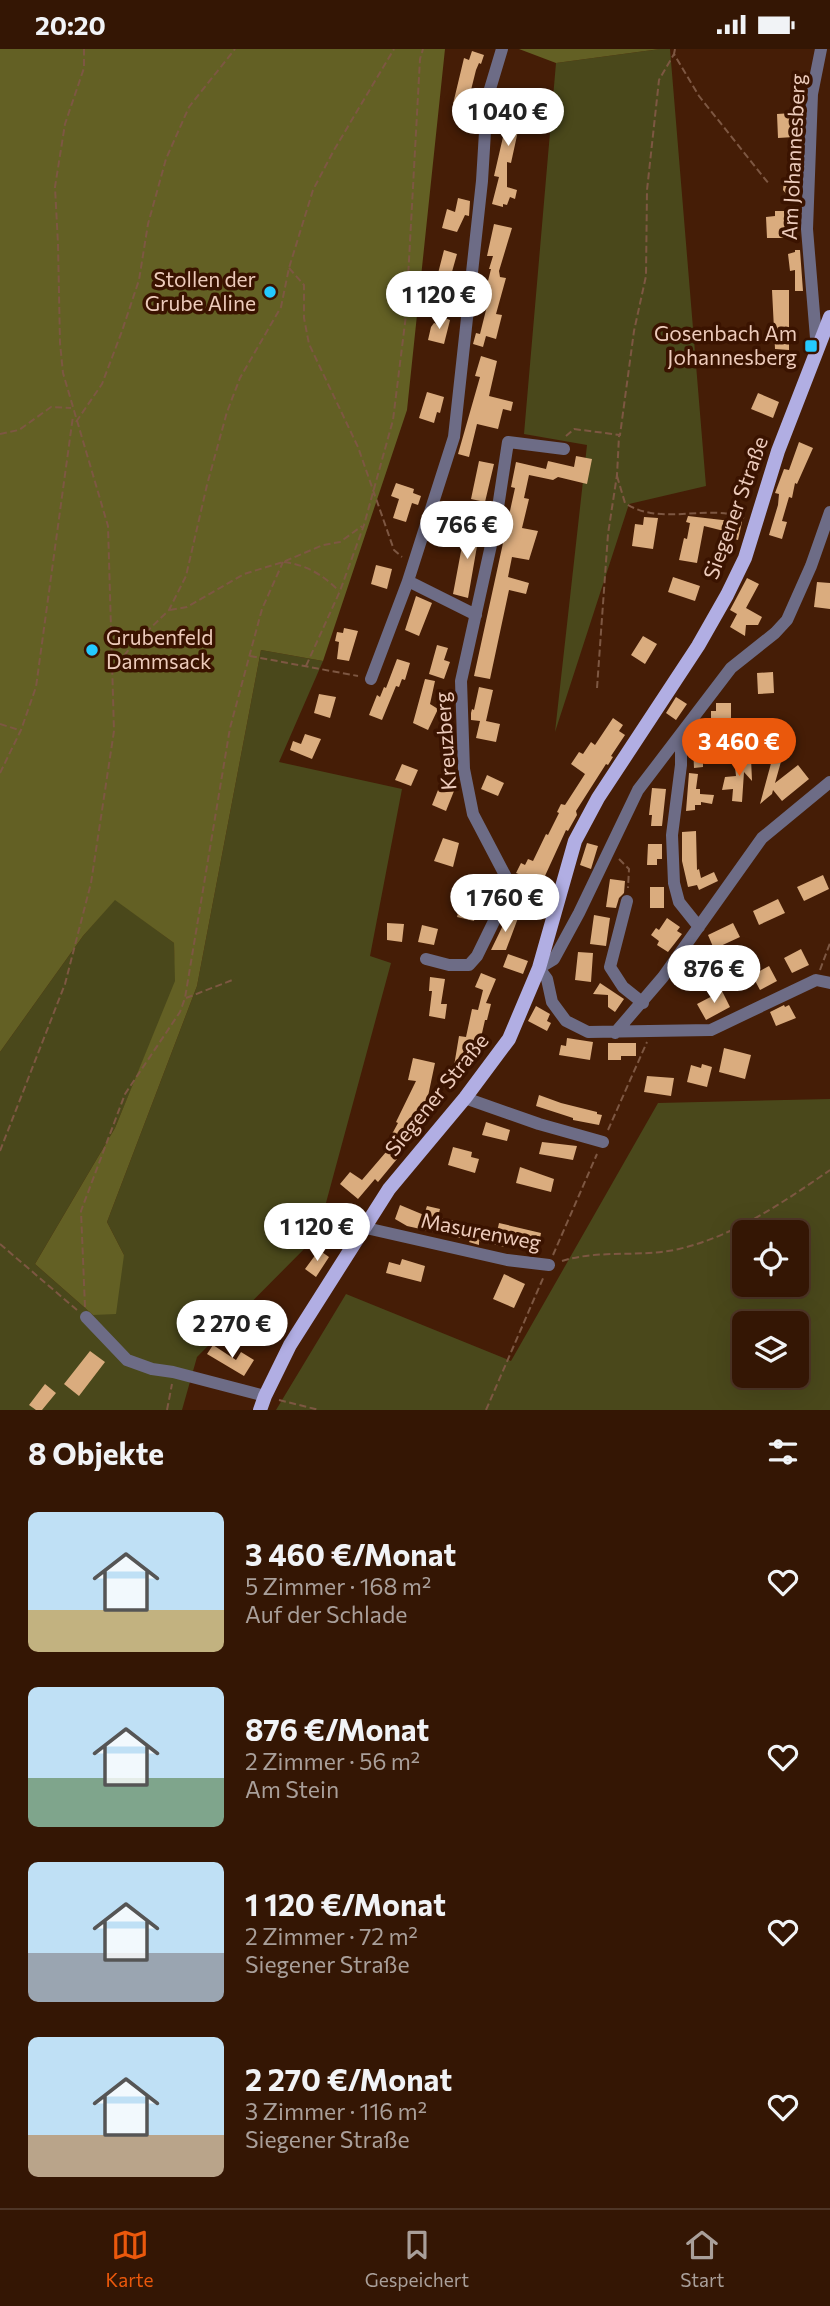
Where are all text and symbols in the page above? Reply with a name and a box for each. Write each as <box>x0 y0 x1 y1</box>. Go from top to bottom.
text: 20:20 <box>35 9 106 40</box>
street label: Am Johannesberg <box>776 73 809 241</box>
pin: 1 040 € <box>443 89 573 148</box>
text: 1 040 € <box>468 97 548 125</box>
place label: Stollen der Grube Aline <box>145 266 256 315</box>
pin: 1 120 € <box>374 271 504 331</box>
text: 1 120 € <box>402 280 476 308</box>
marker: Stollen der Grube Aline <box>262 284 278 300</box>
place label: Gosenbach Am Johannesberg <box>654 320 797 369</box>
marker: Gosenbach Am Johannesberg <box>803 338 819 354</box>
street label: Siegener Straße <box>697 433 772 582</box>
pin: 766 € <box>418 501 516 561</box>
text: 766 € <box>436 510 498 538</box>
place label: Grubenfeld Dammsack <box>106 624 213 673</box>
marker: Grubenfeld Dammsack <box>84 642 100 658</box>
street label: Kreuzberg <box>429 691 460 791</box>
pin: 3 460 € <box>674 719 804 778</box>
text: 3 460 € <box>698 727 780 755</box>
pin: 1 760 € <box>440 875 570 934</box>
text: 1 760 € <box>466 883 544 911</box>
pin: 876 € <box>665 946 763 1005</box>
text: 876 € <box>683 954 745 982</box>
street label: Siegener Straße <box>379 1028 493 1160</box>
pin: 1 120 € <box>252 1203 382 1263</box>
street label: Masurenweg <box>419 1207 544 1254</box>
text: 1 120 € <box>280 1212 354 1240</box>
map controls <box>732 1220 809 1388</box>
button: locate <box>732 1220 809 1297</box>
pin: 2 270 € <box>167 1301 297 1360</box>
text: 2 270 € <box>193 1309 271 1337</box>
button: layers <box>732 1311 809 1388</box>
icon: filters <box>764 1433 802 1471</box>
text: 8 Objekte <box>28 1434 164 1471</box>
text: 3 460 €/Monat <box>245 1535 456 1572</box>
icon: home <box>84 1540 168 1624</box>
icon: heart <box>764 1563 802 1601</box>
text: 5 Zimmer · 168 m² <box>245 1572 431 1600</box>
text: Auf der Schlade <box>245 1600 407 1628</box>
text: 876 €/Monat <box>245 1710 429 1747</box>
icon: home <box>84 1715 168 1799</box>
icon: heart <box>764 1738 802 1776</box>
text: 2 Zimmer · 56 m² <box>245 1747 420 1775</box>
text: Am Stein <box>245 1775 339 1803</box>
text: 1 120 €/Monat <box>245 1885 446 1922</box>
icon: home <box>84 1890 168 1974</box>
icon: heart <box>764 1913 802 1951</box>
text: 2 Zimmer · 72 m² <box>245 1922 418 1950</box>
text: Siegener Straße <box>245 1950 410 1978</box>
text: 2 270 €/Monat <box>245 2060 452 2097</box>
icon: home <box>84 2065 168 2149</box>
icon: heart <box>764 2088 802 2126</box>
text: 3 Zimmer · 116 m² <box>245 2097 427 2125</box>
text: Siegener Straße <box>245 2125 410 2153</box>
tab: Karte <box>106 2226 154 2291</box>
tab: Gespeichert <box>365 2226 469 2291</box>
tab: Start <box>680 2226 724 2291</box>

